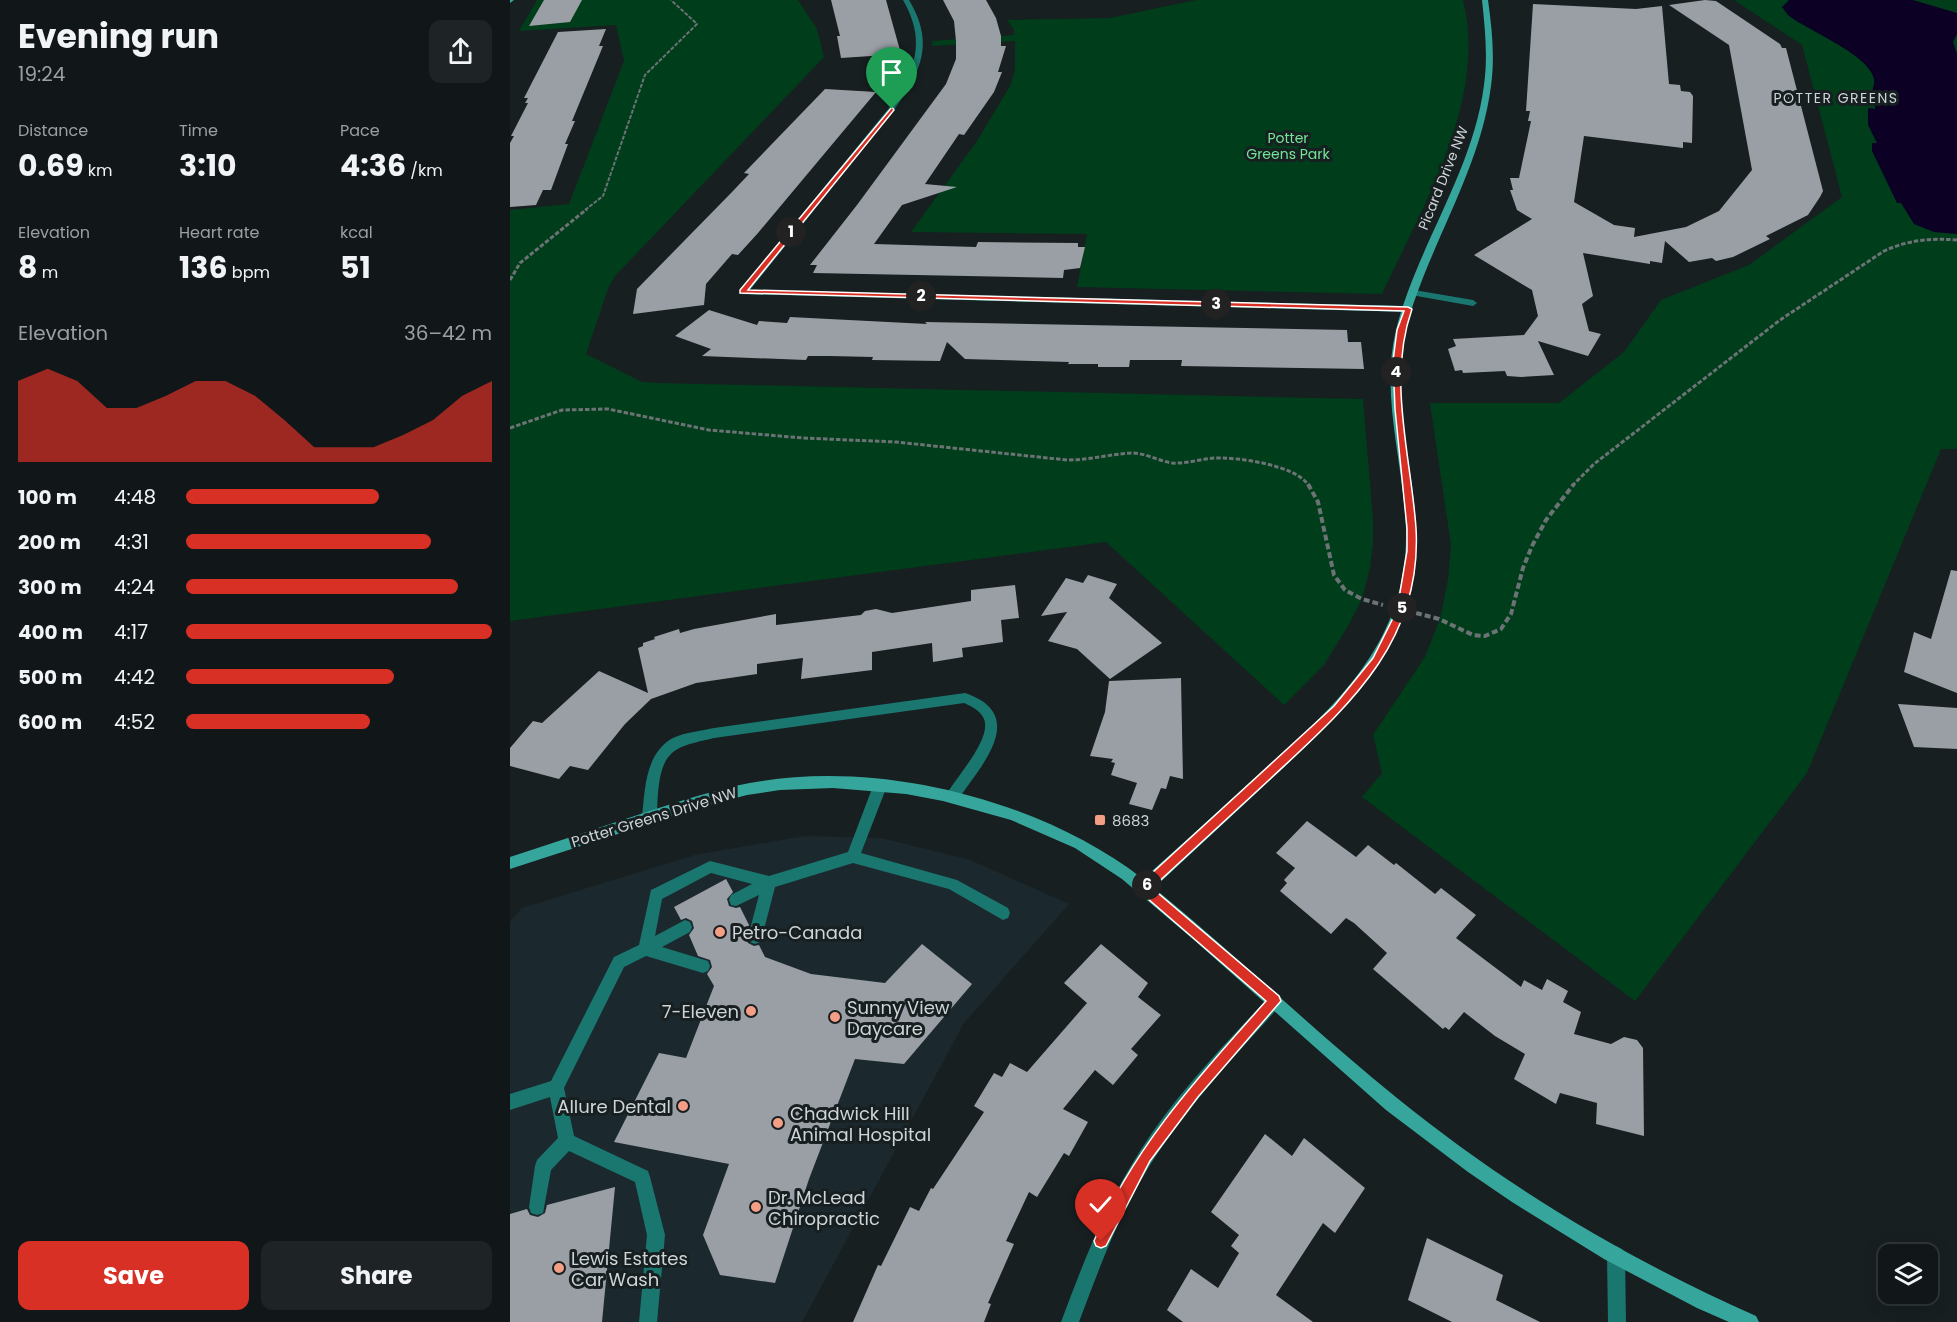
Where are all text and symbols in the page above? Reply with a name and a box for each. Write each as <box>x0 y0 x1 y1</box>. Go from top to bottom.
text: Evening run <box>18 13 219 60</box>
button: share <box>429 20 492 83</box>
pin <box>866 47 917 109</box>
icon: arrive <box>875 56 908 89</box>
text: 19:24 <box>18 60 65 88</box>
district label: POTTER GREENS <box>1773 88 1899 108</box>
text: Distance <box>18 119 88 142</box>
text: Time <box>179 119 218 142</box>
text: Pace <box>340 119 380 142</box>
street label: Picard Drive NW <box>1413 123 1473 233</box>
park label: Potter Greens Park <box>1246 128 1331 164</box>
text: 0.69 <box>18 144 84 187</box>
text: 3:10 <box>179 144 237 187</box>
text: 4:36 <box>340 144 406 187</box>
text: km <box>84 159 113 182</box>
text: /km <box>406 159 443 182</box>
pin: 1 <box>776 217 806 247</box>
text: 1 <box>788 220 794 243</box>
text: Elevation <box>18 221 90 244</box>
text: Heart rate <box>179 221 259 244</box>
text: kcal <box>340 221 373 244</box>
text: 8 <box>18 246 37 289</box>
text: 136 <box>179 246 228 289</box>
text: 51 <box>340 246 371 289</box>
text: m <box>37 261 58 284</box>
text: bpm <box>228 261 270 284</box>
pin: 2 <box>906 281 936 311</box>
text: 2 <box>916 284 926 307</box>
pin: 3 <box>1201 289 1231 319</box>
text: 3 <box>1211 292 1221 315</box>
text: Elevation <box>18 319 108 347</box>
text: 36–42 m <box>404 319 492 347</box>
pin: 4 <box>1381 357 1411 387</box>
text: 4 <box>1391 360 1401 383</box>
text: 100 m <box>18 483 77 511</box>
text: 4:48 <box>114 483 156 511</box>
text: 200 m <box>18 528 81 556</box>
text: 4:31 <box>114 528 149 556</box>
text: 300 m <box>18 573 82 601</box>
text: 4:24 <box>114 573 155 601</box>
pin: 5 <box>1387 593 1417 623</box>
text: 5 <box>1397 596 1407 619</box>
text: 400 m <box>18 618 83 646</box>
text: 4:17 <box>114 618 148 646</box>
text: 500 m <box>18 663 83 691</box>
text: 4:42 <box>114 663 155 691</box>
text: 600 m <box>18 708 82 736</box>
text: 4:52 <box>114 708 155 736</box>
street label: Potter Greens Drive NW <box>569 782 740 852</box>
place label: 8683 <box>1112 810 1149 831</box>
marker: 8683 <box>1093 813 1107 827</box>
pin: 6 <box>1132 870 1162 900</box>
text: 6 <box>1142 873 1152 896</box>
place label: Petro-Canada <box>732 920 862 945</box>
marker: Petro-Canada <box>713 925 727 939</box>
place label: Sunny View Daycare <box>847 995 950 1041</box>
place label: 7-Eleven <box>662 999 739 1024</box>
marker: 7-Eleven <box>744 1004 758 1018</box>
marker: Sunny View Daycare <box>828 1010 842 1024</box>
place label: Allure Dental <box>557 1094 671 1119</box>
marker: Allure Dental <box>676 1099 690 1113</box>
place label: Chadwick Hill Animal Hospital <box>790 1101 931 1147</box>
marker: Chadwick Hill Animal Hospital <box>771 1116 785 1130</box>
pin <box>1075 1179 1126 1241</box>
place label: Dr. McLead Chiropractic <box>768 1185 880 1231</box>
icon: check <box>1084 1188 1117 1221</box>
marker: Dr. McLead Chiropractic <box>749 1200 763 1214</box>
button: Save <box>18 1241 249 1310</box>
button: Share <box>261 1241 492 1310</box>
map controls <box>1878 1244 1938 1304</box>
button: layers <box>1878 1244 1938 1304</box>
place label: Lewis Estates Car Wash <box>571 1246 688 1292</box>
marker: Lewis Estates Car Wash <box>552 1261 566 1275</box>

